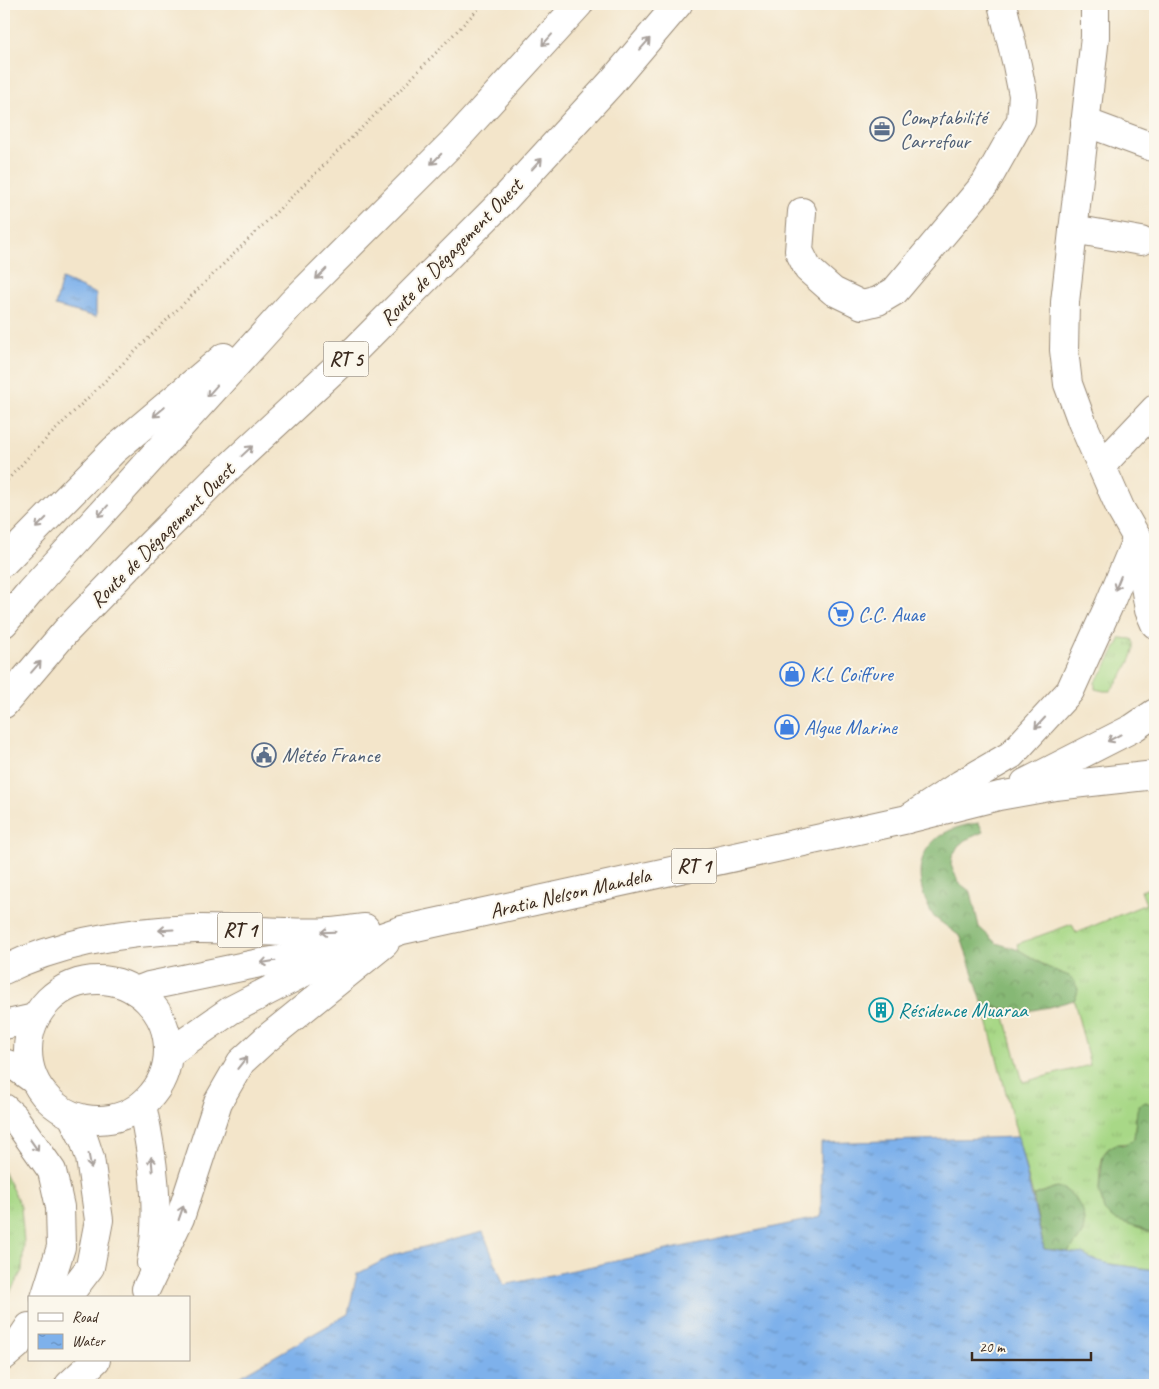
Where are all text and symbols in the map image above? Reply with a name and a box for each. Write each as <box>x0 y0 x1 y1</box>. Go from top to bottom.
one-way arrow <box>541 34 553 47</box>
one-way arrow <box>640 37 651 50</box>
place label: Comptabilité Carrefour <box>900 104 990 154</box>
office icon: Comptabilité Carrefour <box>869 116 895 142</box>
one-way arrow <box>430 153 442 165</box>
one-way arrow <box>531 158 543 171</box>
street label: Route de Dégagement Ouest <box>374 172 529 331</box>
one-way arrow <box>315 268 327 280</box>
road number: RT 5 <box>324 342 368 376</box>
one-way arrow <box>206 385 218 398</box>
one-way arrow <box>153 406 166 417</box>
one-way arrow <box>241 445 254 457</box>
street label: Route de Dégagement Ouest <box>84 456 241 613</box>
one-way arrow <box>97 505 109 518</box>
one-way arrow <box>35 517 47 529</box>
one-way arrow <box>1113 575 1122 590</box>
supermarket icon: C.C. Auae <box>828 601 854 627</box>
place label: C.C. Auae <box>858 601 926 627</box>
one-way arrow <box>30 660 41 673</box>
shop icon: K.L Coiffure <box>779 661 805 687</box>
place label: K.L Coiffure <box>810 661 895 687</box>
shop icon: Algue Marine <box>774 714 800 740</box>
place label: Algue Marine <box>804 714 898 740</box>
one-way arrow <box>1034 717 1046 730</box>
one-way arrow <box>1107 734 1121 744</box>
public building icon: Météo France <box>251 742 277 768</box>
place label: Météo France <box>282 742 381 768</box>
road number: RT 1 <box>672 848 716 884</box>
street label: Aratia Nelson Mandela <box>487 862 654 924</box>
road number: RT 1 <box>218 912 262 948</box>
one-way arrow <box>158 926 174 935</box>
one-way arrow <box>320 927 336 936</box>
one-way arrow <box>260 957 276 967</box>
building icon: Résidence Muaraa <box>868 997 894 1023</box>
place label: Résidence Muaraa <box>898 997 1029 1023</box>
one-way arrow <box>236 1057 247 1070</box>
one-way arrow <box>29 1138 39 1152</box>
one-way arrow <box>86 1152 95 1168</box>
one-way arrow <box>147 1156 157 1172</box>
one-way arrow <box>177 1205 187 1221</box>
legend <box>28 1296 190 1362</box>
text: Road <box>72 1308 99 1327</box>
scale bar <box>972 1329 1090 1361</box>
text: Water <box>72 1332 106 1351</box>
text: 20 m <box>979 1338 1006 1357</box>

